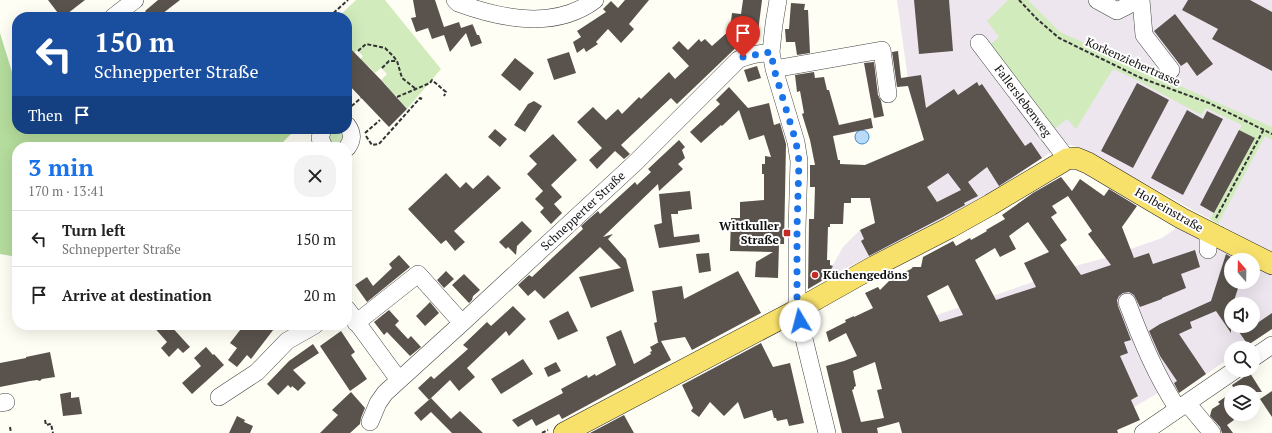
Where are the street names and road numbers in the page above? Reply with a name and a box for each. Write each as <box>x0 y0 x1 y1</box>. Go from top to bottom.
street label: Korkenziehertrasse <box>1083 34 1183 89</box>
street label: Fallerslebenweg <box>992 62 1056 140</box>
street label: Schnepperter Straße <box>537 168 628 254</box>
street label: Holbeinstraße <box>1132 184 1206 235</box>

